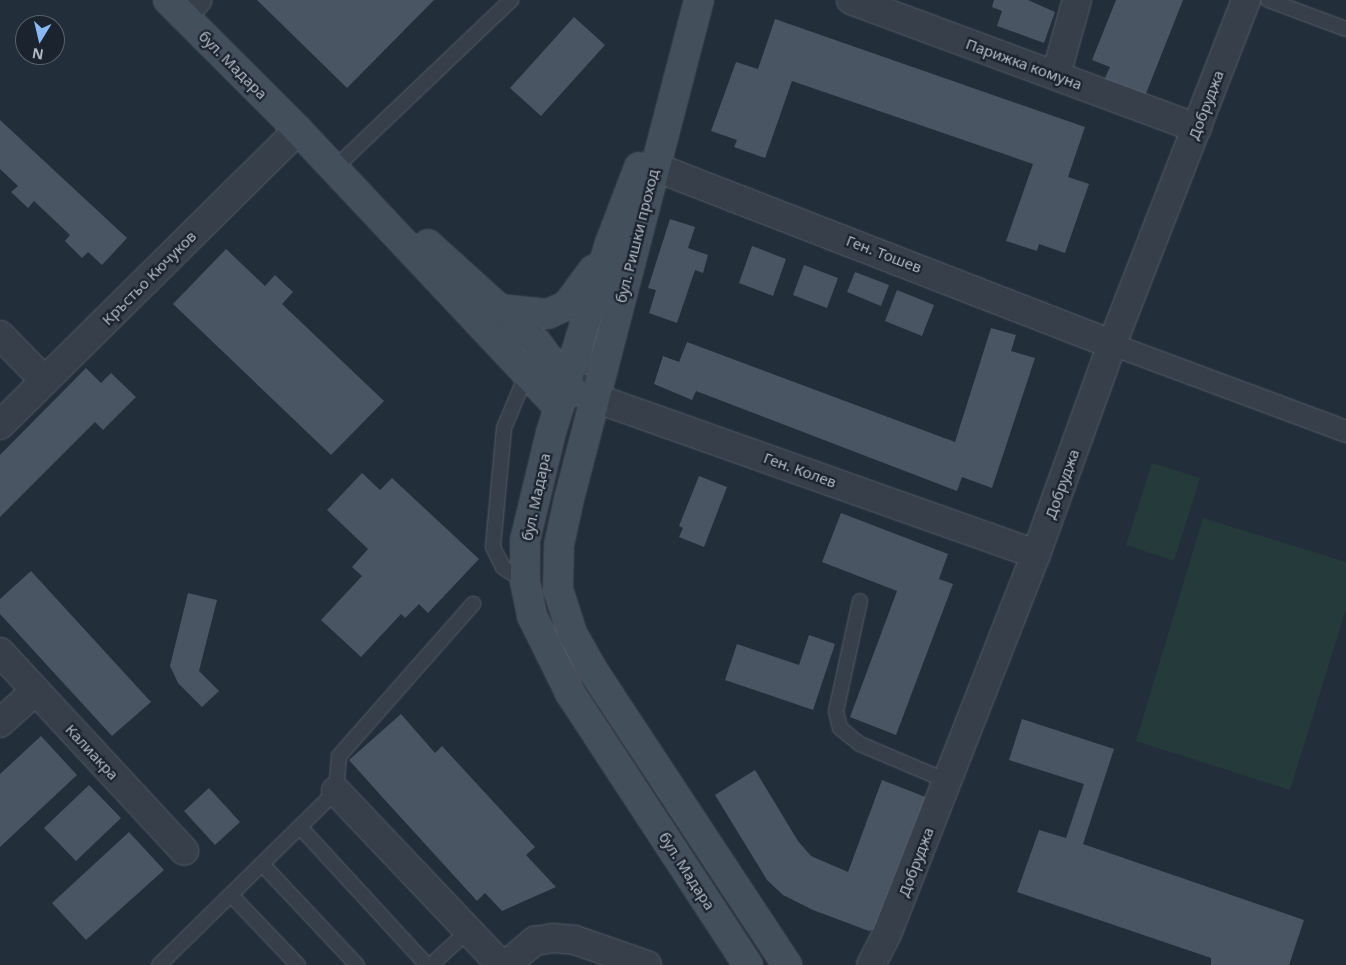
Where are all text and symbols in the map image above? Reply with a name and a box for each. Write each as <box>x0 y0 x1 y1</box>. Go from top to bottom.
north arrow <box>15 15 65 65</box>
street label: бул. Мадара <box>195 27 271 103</box>
street label: Парижка комуна <box>963 35 1085 93</box>
text: N <box>31 44 45 65</box>
street label: Добруджа <box>1185 68 1227 142</box>
street label: бул. Ришки проход <box>612 167 662 305</box>
street label: Кръстьо Кючуков <box>98 227 200 329</box>
street label: Ген. Тошев <box>844 231 924 277</box>
street label: Добруджа <box>1041 447 1083 521</box>
street label: Ген. Колев <box>761 449 839 491</box>
street label: бул. Мадара <box>518 452 554 542</box>
street label: Калиакра <box>62 720 122 784</box>
street label: Добруджа <box>895 825 937 899</box>
street label: бул. Мадара <box>655 829 719 913</box>

